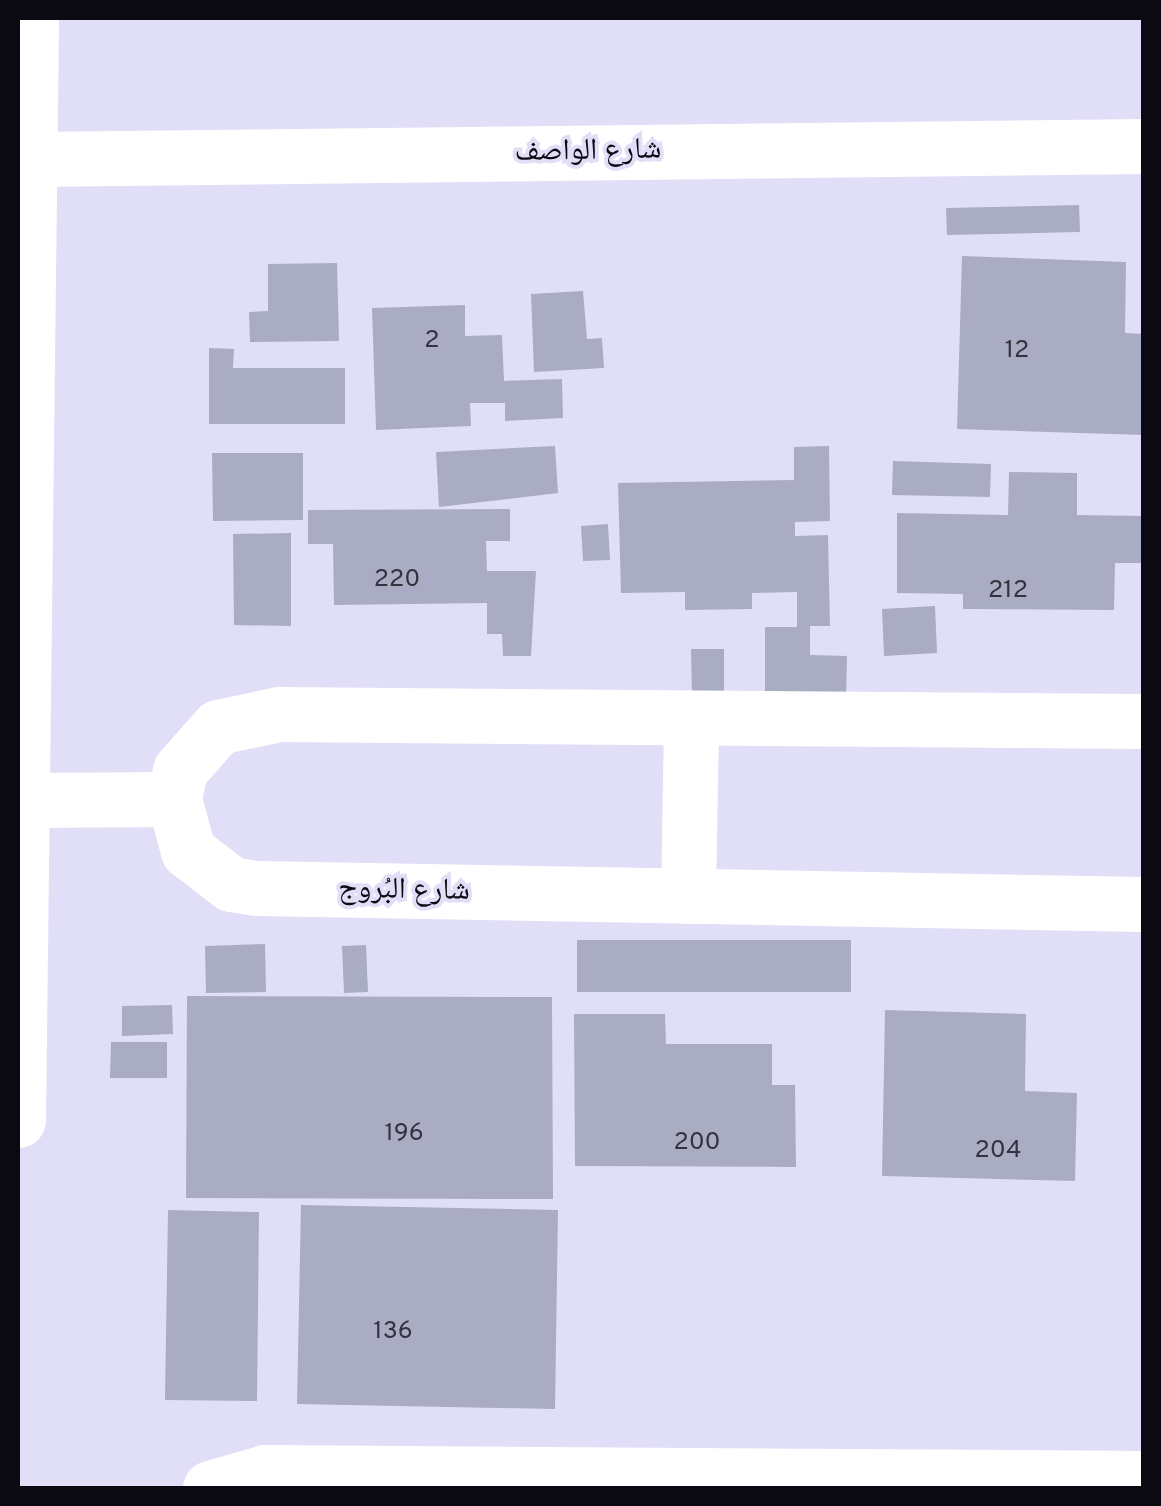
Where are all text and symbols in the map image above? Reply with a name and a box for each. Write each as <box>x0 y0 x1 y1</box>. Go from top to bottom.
street label: شارع الواصف <box>514 133 662 171</box>
house number: 2 <box>424 326 440 356</box>
house number: 12 <box>1005 336 1029 366</box>
house number: 220 <box>374 565 420 595</box>
house number: 212 <box>988 576 1028 606</box>
street label: شارع البُروج <box>338 872 470 910</box>
house number: 196 <box>384 1119 424 1149</box>
house number: 200 <box>673 1128 721 1158</box>
house number: 204 <box>975 1136 1021 1166</box>
house number: 136 <box>373 1317 413 1347</box>

